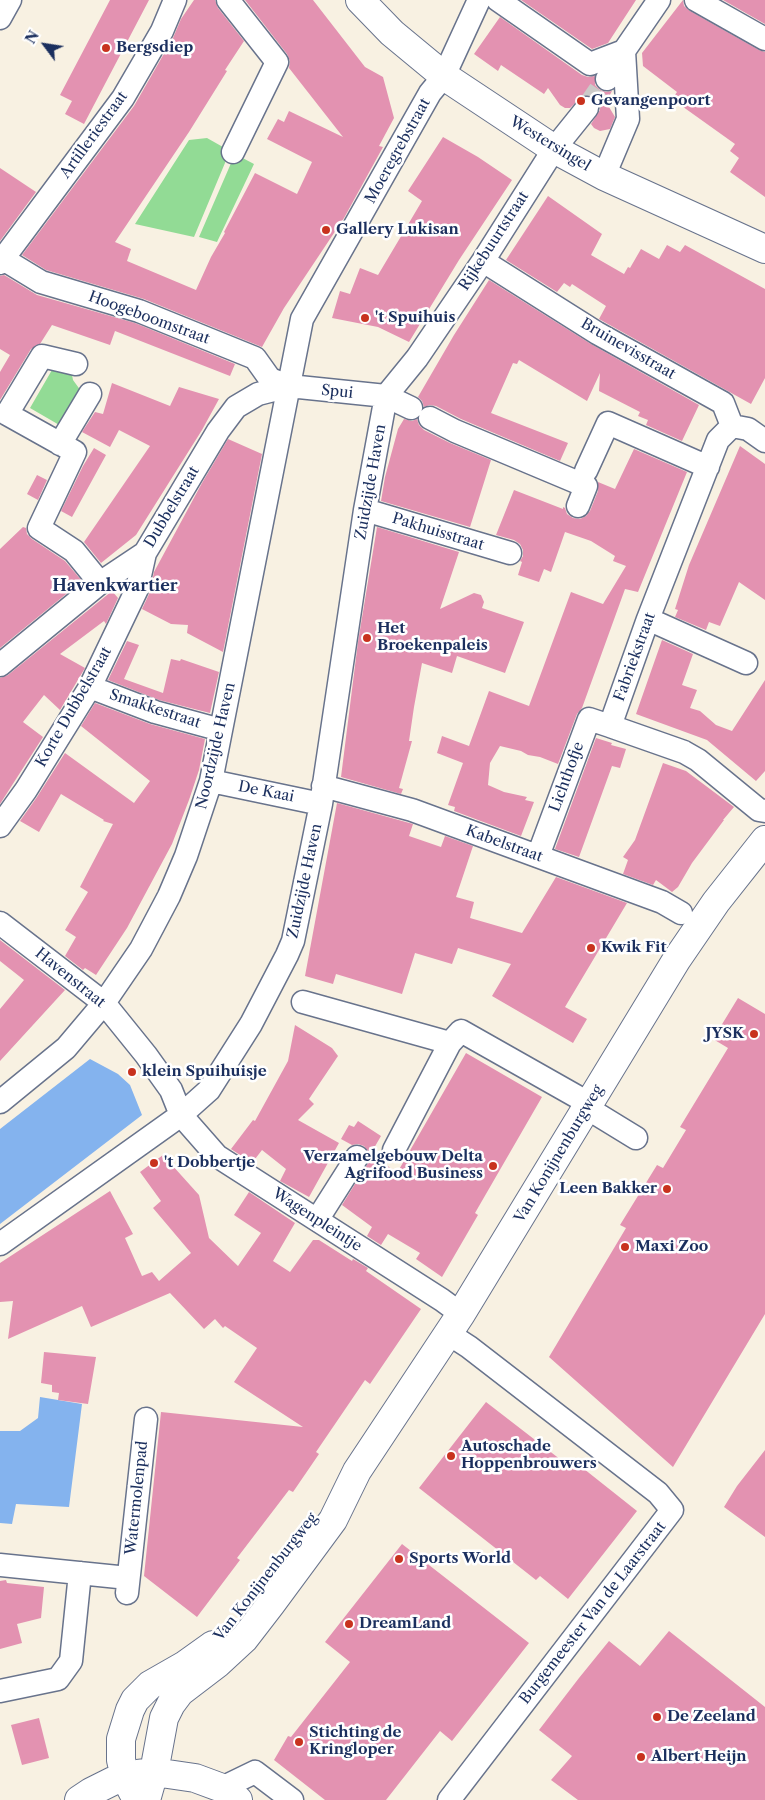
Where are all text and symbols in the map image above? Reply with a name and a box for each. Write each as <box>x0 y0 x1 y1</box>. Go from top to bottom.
north arrow <box>20 20 70 70</box>
text: N <box>21 27 43 47</box>
place label: Bergsdiep <box>116 39 193 57</box>
marker: Bergsdiep <box>100 42 112 54</box>
street label: Artilleriestraat <box>56 88 132 182</box>
place label: Gevangenpoort <box>591 92 711 110</box>
street label: Moeregrebstraat <box>362 95 434 207</box>
marker: Gevangenpoort <box>575 95 587 107</box>
street label: Westersingel <box>506 113 594 175</box>
street label: Rijkebuurtstraat <box>455 188 533 294</box>
place label: Gallery Lukisan <box>336 221 459 239</box>
marker: Gallery Lukisan <box>320 224 332 236</box>
street label: Hoogeboomstraat <box>86 288 212 348</box>
place label: 't Spuihuis <box>375 309 455 327</box>
marker: 't Spuihuis <box>359 312 371 324</box>
street label: Bruinevisstraat <box>577 315 679 383</box>
street label: Spui <box>320 381 354 403</box>
street label: Zuidzijde Haven <box>352 423 390 541</box>
street label: Dubbelstraat <box>141 463 203 551</box>
street label: Pakhuisstraat <box>390 509 486 555</box>
district label: Havenkwartier <box>52 576 178 596</box>
street label: Fabriekstraat <box>611 610 659 704</box>
place label: Het Broekenpaleis <box>377 620 488 655</box>
marker: Het Broekenpaleis <box>361 632 373 644</box>
street label: Korte Dubbelstraat <box>32 644 116 770</box>
street label: Noordzijde Haven <box>193 681 239 811</box>
street label: Smakkestraat <box>107 686 203 732</box>
street label: Lichthofje <box>546 740 588 814</box>
street label: De Kaai <box>236 778 296 806</box>
street label: Zuidzijde Haven <box>284 822 326 940</box>
street label: Kabelstraat <box>463 822 545 866</box>
place label: Kwik Fit <box>601 939 666 957</box>
marker: Kwik Fit <box>585 942 597 954</box>
street label: Havenstraat <box>31 944 109 1012</box>
place label: JYSK <box>706 1025 744 1043</box>
marker: JYSK <box>748 1028 760 1040</box>
place label: klein Spuihuisje <box>142 1063 267 1081</box>
marker: klein Spuihuisje <box>126 1066 138 1078</box>
street label: Van Konijnenburgweg <box>511 1082 607 1226</box>
place label: Verzamelgebouw Delta Agrifood Business <box>304 1148 483 1183</box>
place label: 't Dobbertje <box>164 1154 255 1172</box>
marker: 't Dobbertje <box>148 1157 160 1169</box>
marker: Verzamelgebouw Delta Agrifood Business <box>487 1160 499 1172</box>
place label: Leen Bakker <box>559 1180 657 1198</box>
marker: Leen Bakker <box>661 1183 673 1195</box>
street label: Wagenpleintje <box>269 1184 365 1256</box>
place label: Maxi Zoo <box>635 1238 708 1256</box>
marker: Maxi Zoo <box>619 1241 631 1253</box>
place label: Autoschade Hoppenbrouwers <box>461 1438 597 1473</box>
street label: Watermolenpad <box>122 1440 152 1556</box>
marker: Autoschade Hoppenbrouwers <box>445 1450 457 1462</box>
street label: Van Konijnenburgweg <box>210 1509 322 1645</box>
street label: Burgemeester Van de Laarstraat <box>516 1518 670 1708</box>
place label: Sports World <box>409 1550 511 1568</box>
marker: Sports World <box>393 1553 405 1565</box>
place label: DreamLand <box>359 1615 451 1633</box>
marker: DreamLand <box>343 1618 355 1630</box>
place label: De Zeeland <box>667 1708 756 1726</box>
marker: De Zeeland <box>651 1711 663 1723</box>
place label: Stichting de Kringloper <box>309 1724 402 1759</box>
marker: Stichting de Kringloper <box>293 1736 305 1748</box>
place label: Albert Heijn <box>651 1748 747 1766</box>
marker: Albert Heijn <box>635 1751 647 1763</box>

